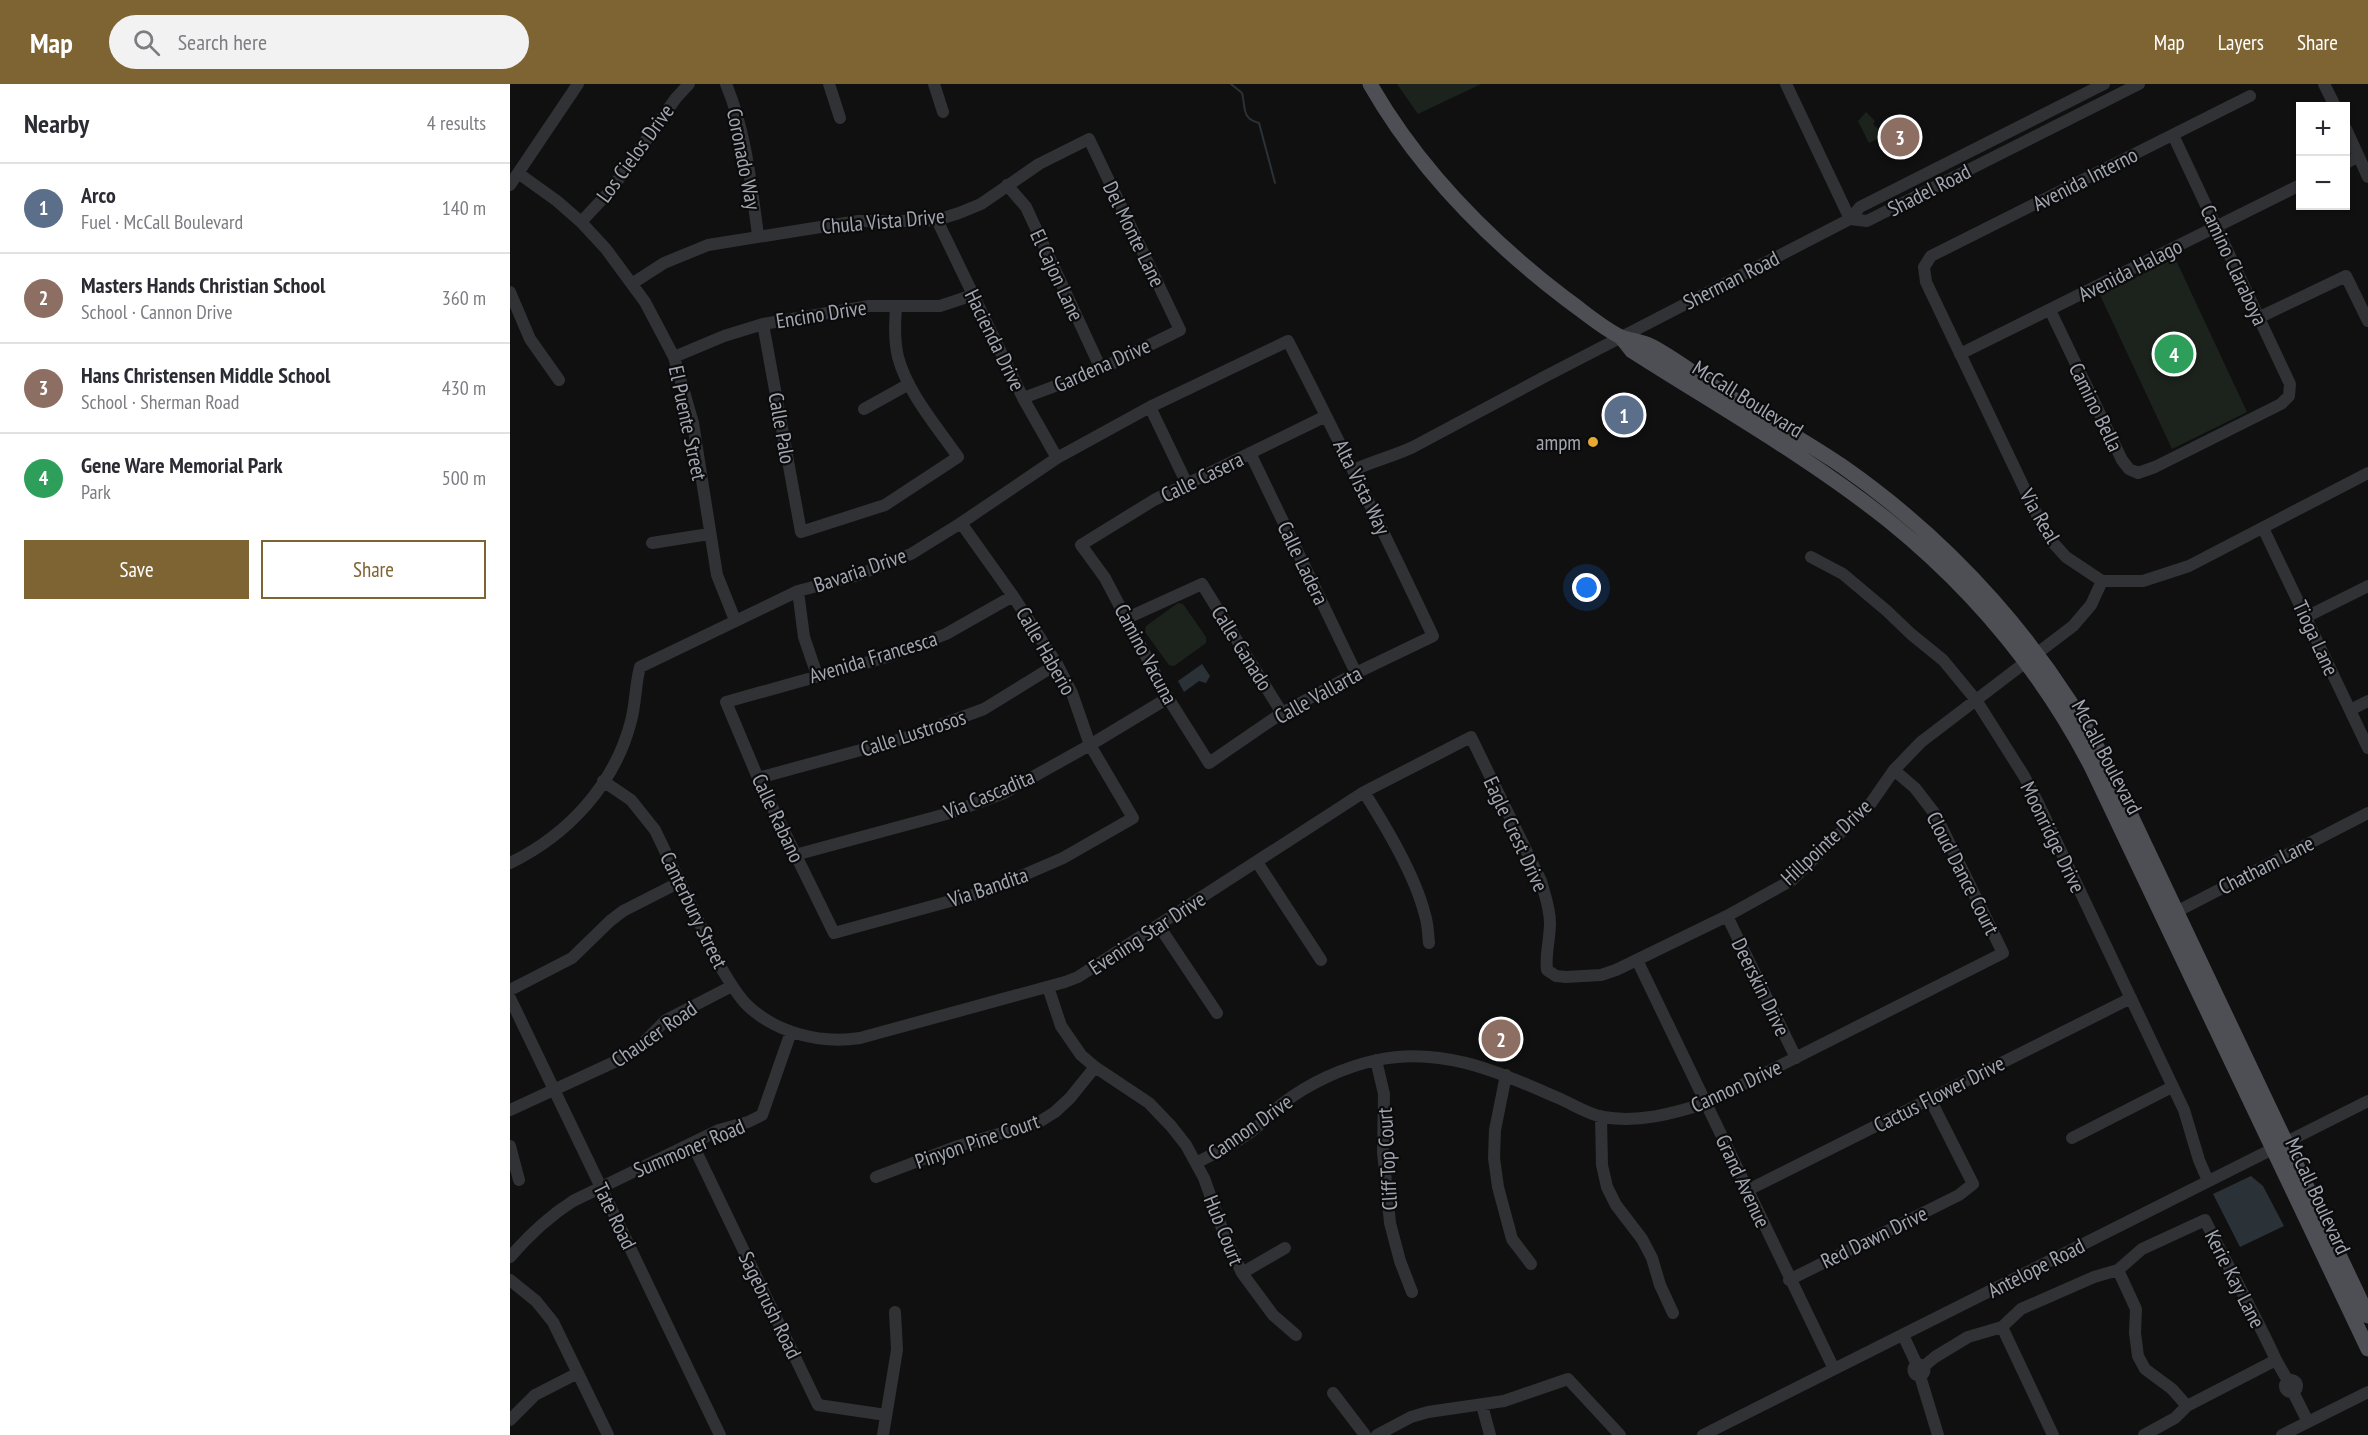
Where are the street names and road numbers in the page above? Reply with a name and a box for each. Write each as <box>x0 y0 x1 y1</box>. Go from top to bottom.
street label: Los Cielos Drive <box>590 99 680 207</box>
street label: Coronado Way <box>721 106 767 212</box>
street label: Avenida Interno <box>2028 141 2142 217</box>
street label: Shadel Road <box>1883 158 1975 222</box>
street label: Del Monte Lane <box>1097 177 1171 291</box>
street label: Camino Claraboya <box>2194 200 2274 330</box>
street label: Chula Vista Drive <box>820 202 946 240</box>
street label: El Cajon Lane <box>1024 225 1090 325</box>
street label: Avenida Halago <box>2074 232 2186 308</box>
street label: Sherman Road <box>1678 244 1784 316</box>
street label: Hacienda Drive <box>959 285 1031 395</box>
street label: Encino Drive <box>774 294 868 334</box>
street label: Gardena Drive <box>1050 332 1154 398</box>
street label: McCall Boulevard <box>1688 354 1808 444</box>
street label: Camino Bella <box>2063 358 2129 456</box>
street label: El Puente Street <box>663 363 713 483</box>
street label: Calle Palo <box>762 390 802 466</box>
street label: Alta Vista Way <box>1327 435 1397 539</box>
street label: Calle Casera <box>1156 446 1248 508</box>
street label: Via Real <box>2013 483 2066 548</box>
street label: Calle Ladera <box>1271 517 1335 609</box>
street label: Bavaria Drive <box>810 542 910 598</box>
street label: Tioga Lane <box>2287 596 2345 680</box>
street label: Camino Vacuna <box>1108 599 1184 709</box>
street label: Calle Ganado <box>1205 600 1279 696</box>
street label: Calle Haberio <box>1010 602 1082 700</box>
street label: Avenida Francesca <box>806 625 940 689</box>
street label: Calle Vallarta <box>1269 660 1367 730</box>
street label: McCall Boulevard <box>2066 695 2148 819</box>
street label: Calle Lustrosos <box>857 703 969 763</box>
street label: Via Cascadita <box>939 763 1038 826</box>
street label: Calle Rabano <box>746 769 810 867</box>
street label: Eagle Crest Drive <box>1478 772 1554 896</box>
street label: Moonridge Drive <box>2014 777 2092 897</box>
street label: Hillpointe Drive <box>1775 793 1877 891</box>
street label: Cloud Dance Court <box>1920 807 2006 939</box>
street label: Chatham Lane <box>2214 829 2318 901</box>
street label: Canterbury Street <box>654 847 734 973</box>
street label: Via Bandita <box>944 861 1031 914</box>
street label: Evening Star Drive <box>1084 885 1210 981</box>
street label: Deerskin Drive <box>1726 934 1796 1040</box>
street label: Chaucer Road <box>606 995 702 1073</box>
street label: Cactus Flower Drive <box>1869 1049 2009 1139</box>
street label: Cannon Drive <box>1686 1053 1786 1119</box>
street label: Cannon Drive <box>1202 1088 1298 1166</box>
street label: Pinyon Pine Court <box>911 1107 1043 1175</box>
street label: Cliff Top Court <box>1371 1107 1403 1211</box>
street label: Summoner Road <box>629 1112 749 1184</box>
street label: Grand Avenue <box>1710 1130 1776 1232</box>
street label: McCall Boulevard <box>2279 1133 2357 1259</box>
street label: Tate Road <box>587 1178 643 1254</box>
street label: Hub Court <box>1198 1191 1250 1269</box>
street label: Red Dawn Drive <box>1816 1200 1932 1274</box>
street label: Kerie Kay Lane <box>2199 1225 2271 1333</box>
street label: Antelope Road <box>1983 1232 2089 1304</box>
street label: Sagebrush Road <box>732 1247 808 1363</box>

